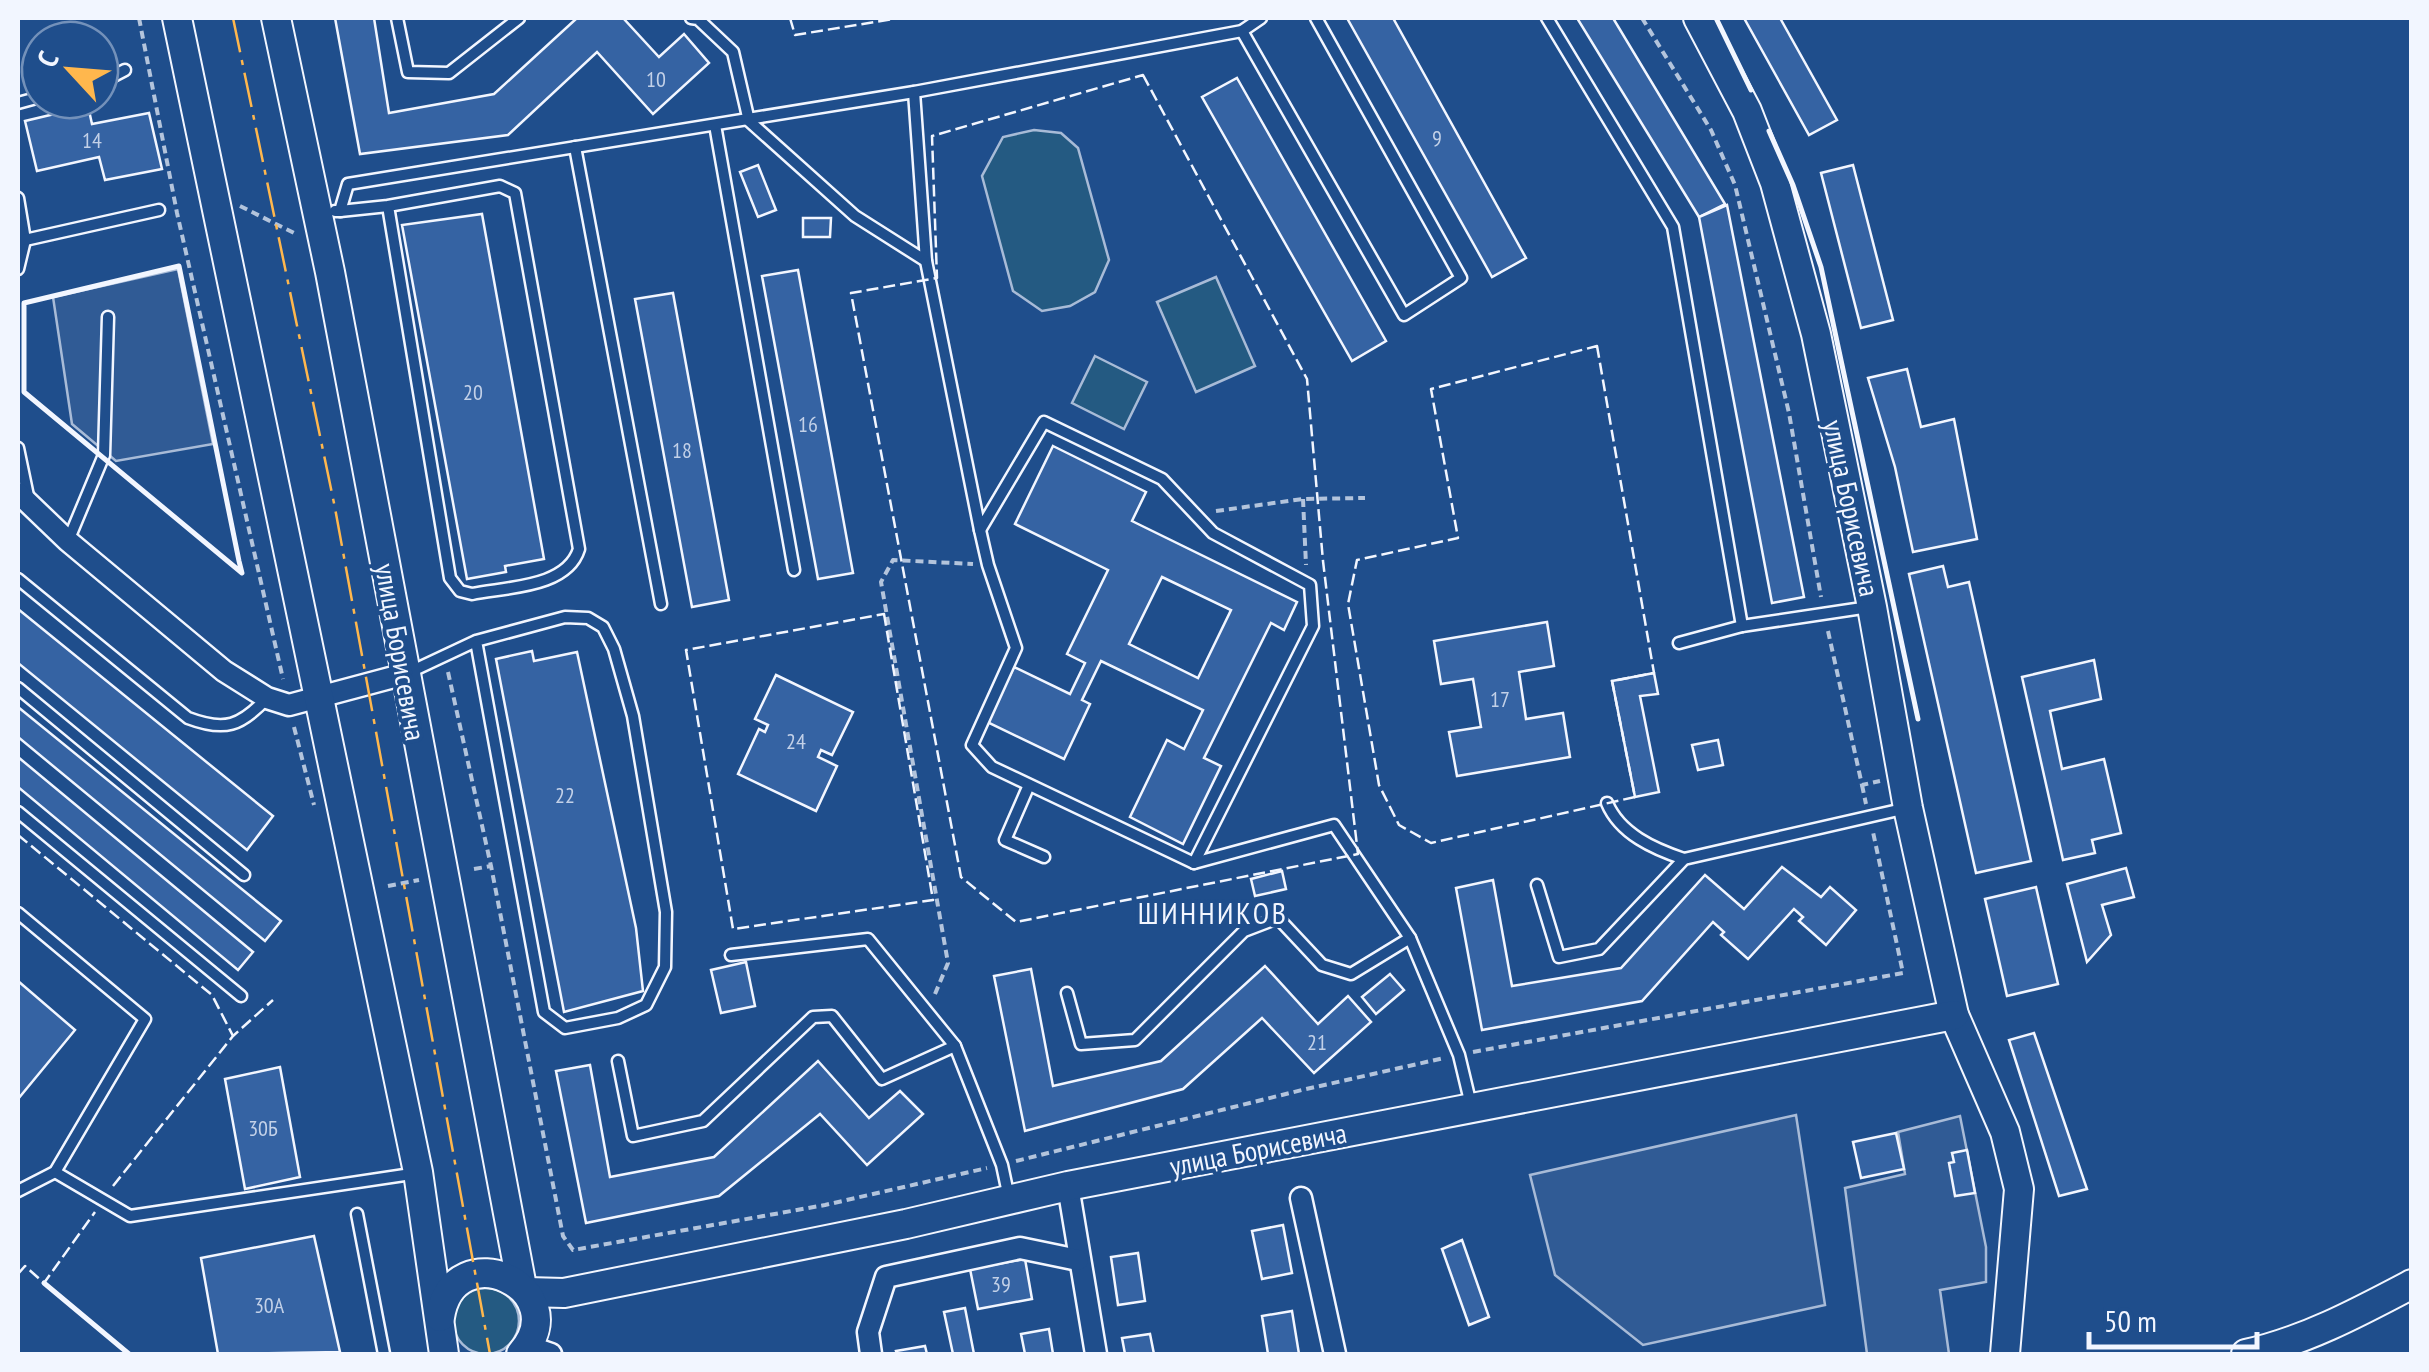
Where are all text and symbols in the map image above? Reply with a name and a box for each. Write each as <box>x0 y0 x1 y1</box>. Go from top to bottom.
north arrow <box>20 20 120 120</box>
text: С <box>28 45 67 73</box>
house number: 10 <box>646 65 666 93</box>
house number: 9 <box>1432 124 1442 152</box>
house number: 14 <box>82 126 102 154</box>
house number: 20 <box>463 378 483 406</box>
house number: 16 <box>798 410 818 438</box>
street label: улица Борисевича <box>1815 416 1889 600</box>
house number: 18 <box>672 436 692 464</box>
street label: улица Борисевича <box>367 560 435 744</box>
house number: 17 <box>1490 685 1510 713</box>
house number: 24 <box>786 727 806 755</box>
house number: 22 <box>555 781 575 809</box>
district label: ШИННИКОВ <box>1138 893 1288 932</box>
house number: 21 <box>1307 1028 1327 1056</box>
house number: 30Б <box>248 1114 278 1142</box>
street label: улица Борисевича <box>1166 1114 1350 1184</box>
house number: 39 <box>991 1270 1011 1298</box>
scale bar <box>2089 1287 2256 1349</box>
house number: 30А <box>254 1291 285 1319</box>
text: 50 m <box>2104 1301 2157 1340</box>

